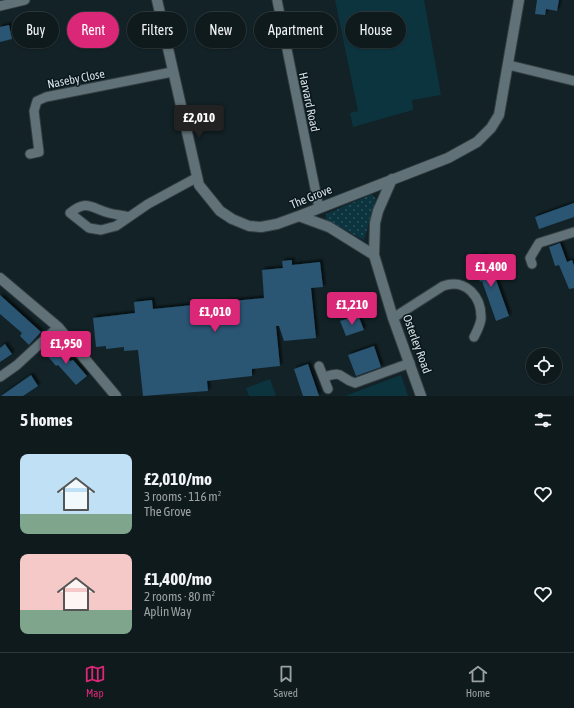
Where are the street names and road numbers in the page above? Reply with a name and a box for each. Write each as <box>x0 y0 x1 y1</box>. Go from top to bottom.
street label: Naseby Close <box>46 67 106 91</box>
street label: Harvard Road <box>296 71 322 133</box>
street label: The Grove <box>288 182 334 212</box>
street label: Osterley Road <box>400 313 434 375</box>

